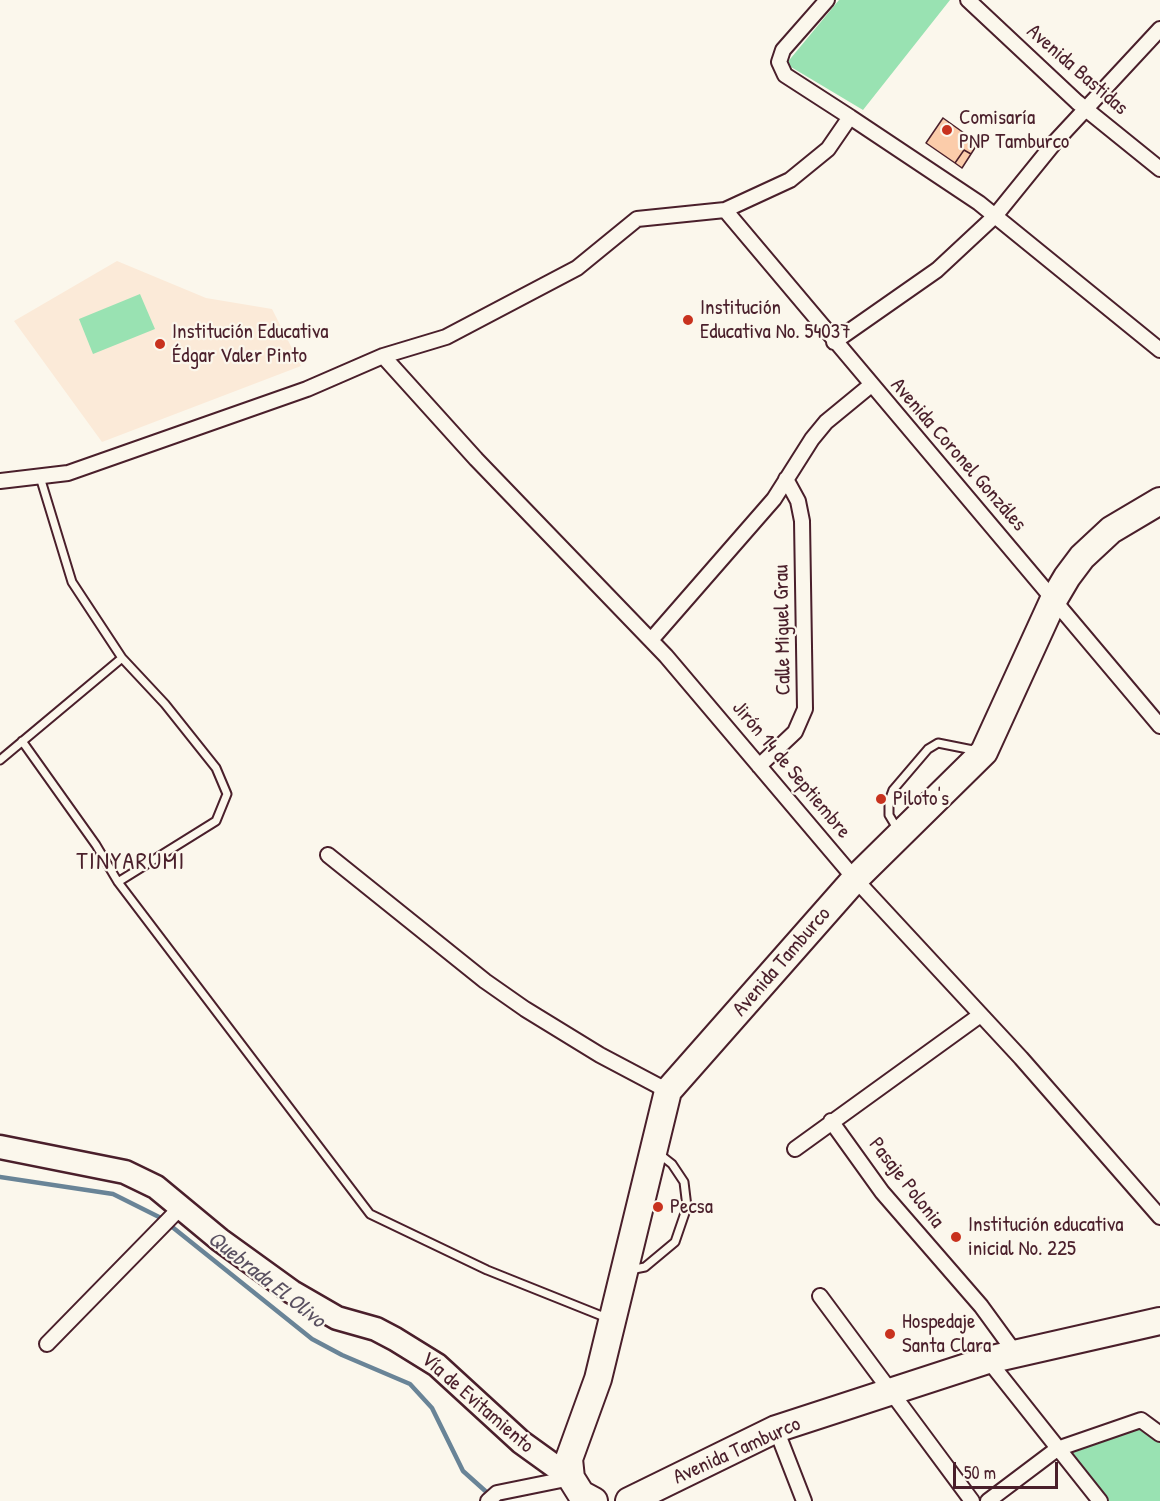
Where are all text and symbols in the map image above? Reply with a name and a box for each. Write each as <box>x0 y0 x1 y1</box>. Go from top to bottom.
street label: Avenida Bastidas <box>1021 19 1133 121</box>
place label: Comisaría PNP Tamburco <box>959 105 1069 155</box>
marker: Comisaría PNP Tamburco <box>940 123 954 137</box>
place label: Institución Educativa No. 54037 <box>700 295 851 345</box>
marker: Institución Educativa No. 54037 <box>681 313 695 327</box>
place label: Institución Educativa Édgar Valer Pinto <box>172 319 329 369</box>
marker: Institución Educativa Édgar Valer Pinto <box>153 337 167 351</box>
street label: Avenida Coronel Gonzáles <box>885 373 1031 537</box>
street label: Calle Miguel Grau <box>769 565 797 695</box>
street label: Jirón 14 de Septiembre <box>726 696 856 844</box>
place label: Piloto's <box>893 786 949 812</box>
marker: Piloto's <box>874 792 888 806</box>
district label: TINYARUMI <box>76 849 186 877</box>
street label: Avenida Tamburco <box>728 902 836 1022</box>
street label: Pasaje Polonia <box>863 1133 949 1233</box>
place label: Pecsa <box>670 1194 713 1220</box>
marker: Pecsa <box>651 1200 665 1214</box>
place label: Institución educativa inicial No. 225 <box>968 1212 1124 1262</box>
water label: Quebrada El Olivo <box>202 1226 330 1334</box>
marker: Institución educativa inicial No. 225 <box>949 1230 963 1244</box>
place label: Hospedaje Santa Clara <box>902 1309 991 1359</box>
marker: Hospedaje Santa Clara <box>883 1327 897 1341</box>
street label: Vía de Evitamiento <box>415 1347 539 1459</box>
street label: Avenida Tamburco <box>670 1412 804 1490</box>
scale bar <box>956 1450 1061 1488</box>
text: 50 m <box>964 1460 996 1485</box>

